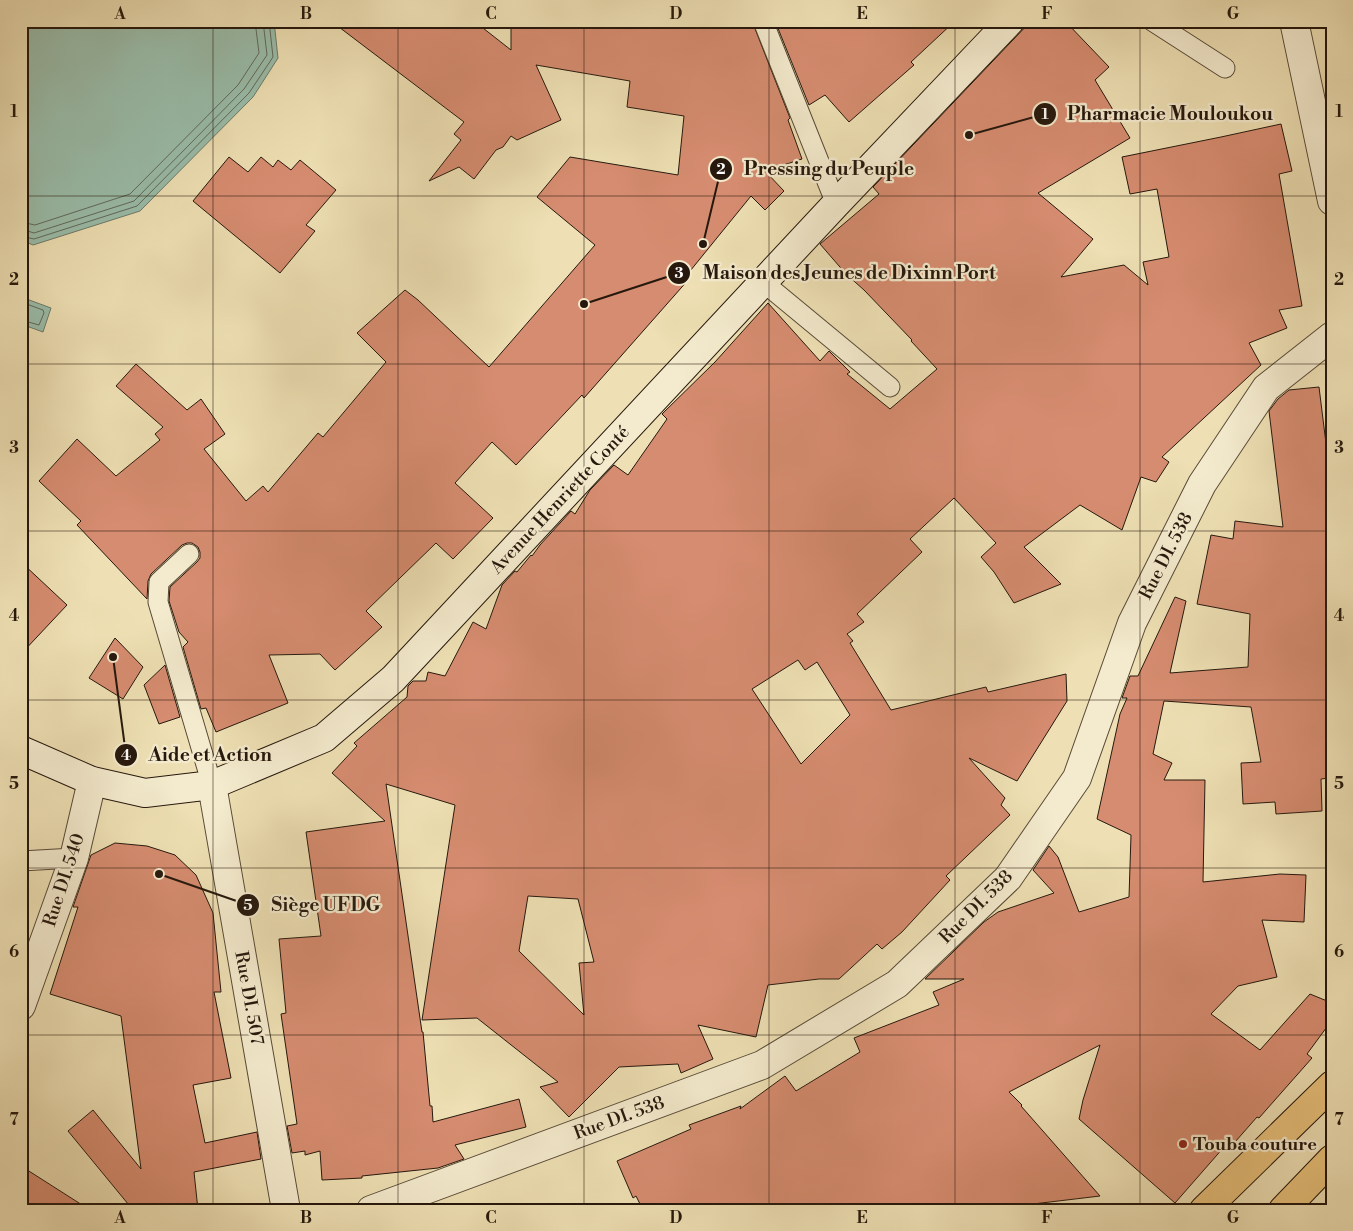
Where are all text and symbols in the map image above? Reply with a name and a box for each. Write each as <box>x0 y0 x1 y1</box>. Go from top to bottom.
text: A <box>113 4 126 24</box>
text: B <box>300 4 312 24</box>
text: C <box>485 4 497 24</box>
text: D <box>670 4 683 24</box>
text: E <box>856 4 868 24</box>
text: F <box>1041 4 1053 24</box>
text: G <box>1227 4 1240 24</box>
callout: Pharmacie Mouloukou <box>1032 97 1283 131</box>
text: 1 <box>10 102 18 122</box>
text: Pharmacie Mouloukou <box>1067 102 1273 126</box>
text: 1 <box>1335 102 1343 122</box>
text: 1 <box>1041 105 1049 124</box>
callout: Pressing du Peuple <box>708 152 924 186</box>
text: Pressing du Peuple <box>744 157 914 181</box>
text: 2 <box>716 160 726 179</box>
callout: Maison des Jeunes de Dixinn Port <box>667 256 1006 290</box>
text: Maison des Jeunes de Dixinn Port <box>702 261 996 285</box>
text: 3 <box>674 264 684 283</box>
text: 2 <box>9 270 19 290</box>
text: 2 <box>1334 270 1344 290</box>
street label: Avenue Henriette Conté <box>485 421 635 580</box>
text: 3 <box>9 438 19 458</box>
text: 3 <box>1334 438 1344 458</box>
street label: Rue DI. 538 <box>1134 508 1198 604</box>
text: 4 <box>9 606 20 626</box>
text: 4 <box>1334 606 1345 626</box>
callout: Aide et Action <box>113 738 282 772</box>
text: Aide et Action <box>147 743 272 767</box>
text: 4 <box>121 746 131 765</box>
text: 5 <box>9 774 19 794</box>
text: 5 <box>1334 774 1344 794</box>
street label: Rue DI. 540 <box>38 830 90 930</box>
street label: Rue DI. 538 <box>934 865 1018 949</box>
callout: Siège UFDG <box>236 888 390 922</box>
text: Siège UFDG <box>271 893 381 917</box>
text: 5 <box>243 896 253 915</box>
text: 6 <box>9 942 19 962</box>
text: 6 <box>1334 942 1344 962</box>
street label: Rue DI. 507 <box>229 949 269 1047</box>
street label: Rue DI. 538 <box>570 1091 668 1145</box>
text: 7 <box>9 1110 19 1130</box>
text: 7 <box>1334 1110 1344 1130</box>
place label: Touba couture <box>1193 1133 1317 1156</box>
marker: Touba couture <box>1177 1138 1189 1150</box>
text: A <box>113 1208 126 1228</box>
text: B <box>300 1208 312 1228</box>
text: C <box>485 1208 497 1228</box>
text: D <box>670 1208 683 1228</box>
text: E <box>856 1208 868 1228</box>
text: F <box>1041 1208 1053 1228</box>
text: G <box>1227 1208 1240 1228</box>

